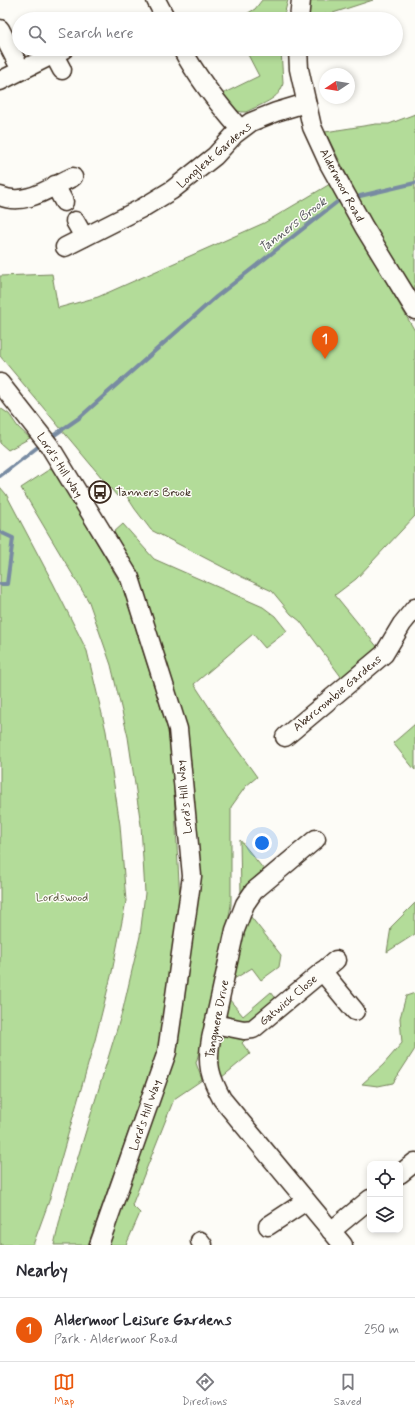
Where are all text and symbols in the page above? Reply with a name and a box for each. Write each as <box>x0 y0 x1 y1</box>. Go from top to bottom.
search box <box>12 12 403 56</box>
icon: search <box>26 23 48 45</box>
text: Search here <box>58 24 134 44</box>
north arrow <box>319 68 355 104</box>
street label: Longleat Gardens <box>174 118 256 193</box>
street label: Aldermoor Road <box>315 146 367 225</box>
water label: Tanners Brook <box>256 193 331 257</box>
pin: 1 <box>312 326 338 359</box>
street label: Lord's Hill Way <box>32 430 86 501</box>
bus stop icon: Tanners Brook <box>87 479 113 505</box>
place label: Tanners Brook <box>116 485 191 501</box>
street label: Abercrombie Gardens <box>290 652 385 736</box>
street label: Lord's Hill Way <box>173 759 197 835</box>
your location <box>252 833 272 853</box>
park label: Lordswood <box>36 890 88 906</box>
street label: Gatwick Close <box>256 972 321 1030</box>
street label: Tangmere Drive <box>203 979 233 1060</box>
street label: Lord's Hill Way <box>126 1078 166 1153</box>
map controls <box>367 1161 403 1233</box>
button: locate <box>367 1161 403 1197</box>
button: layers <box>367 1197 403 1233</box>
text: Nearby <box>16 1260 68 1282</box>
text: Aldermoor Leisure Gardens <box>54 1311 232 1331</box>
text: 1 <box>26 1321 32 1338</box>
text: 250 m <box>364 1321 399 1338</box>
text: Park · Aldermoor Road <box>54 1331 178 1348</box>
tab: Map <box>53 1371 75 1409</box>
tab: Directions <box>182 1371 227 1409</box>
tab: Saved <box>334 1371 362 1409</box>

